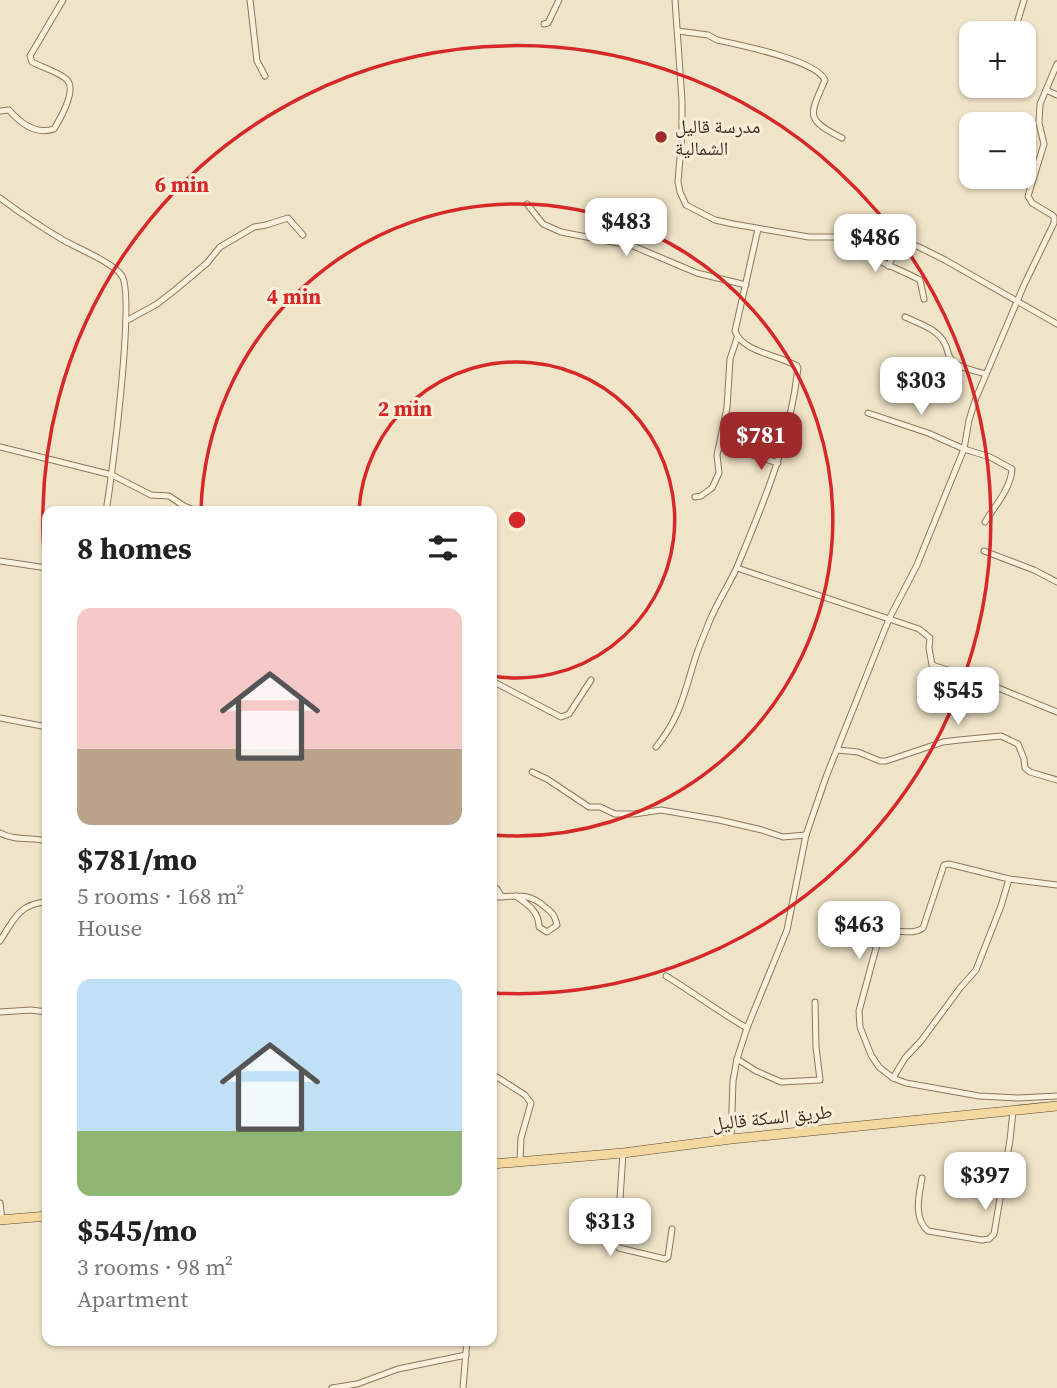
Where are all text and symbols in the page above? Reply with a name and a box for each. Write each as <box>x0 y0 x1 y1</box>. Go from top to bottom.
map controls <box>959 21 1036 189</box>
button: + <box>959 21 1036 98</box>
button: − <box>959 112 1036 189</box>
place label: مدرسة قاليل الشمالية <box>675 113 760 161</box>
marker: مدرسة قاليل الشمالية <box>653 129 669 145</box>
text: 6 min <box>155 170 209 199</box>
pin: $483 <box>585 198 667 258</box>
text: $483 <box>601 205 651 237</box>
pin: $486 <box>834 215 916 274</box>
text: $486 <box>850 221 900 253</box>
text: 4 min <box>267 282 321 311</box>
pin: $303 <box>880 358 962 417</box>
text: $303 <box>896 364 946 396</box>
text: 2 min <box>378 394 432 423</box>
pin: $781 <box>720 412 802 472</box>
text: $781 <box>736 419 786 451</box>
centre of rings <box>505 508 529 532</box>
text: 8 homes <box>77 528 192 569</box>
icon: filters <box>424 529 462 567</box>
icon: home <box>207 653 333 779</box>
pin: $545 <box>917 668 999 727</box>
text: $545 <box>933 674 983 706</box>
text: $781/mo <box>77 839 197 880</box>
text: 5 rooms · 168 m² <box>77 880 244 912</box>
pin: $463 <box>818 902 900 961</box>
text: $463 <box>834 908 884 940</box>
text: House <box>77 912 142 944</box>
icon: home <box>207 1024 333 1150</box>
street label: طريق السكة قاليل <box>710 1098 834 1136</box>
pin: $397 <box>944 1152 1026 1212</box>
text: $397 <box>960 1159 1010 1191</box>
pin: $313 <box>569 1198 651 1258</box>
text: $313 <box>585 1205 635 1237</box>
text: $545/mo <box>77 1210 197 1251</box>
text: 3 rooms · 98 m² <box>77 1251 233 1283</box>
text: Apartment <box>77 1283 188 1315</box>

